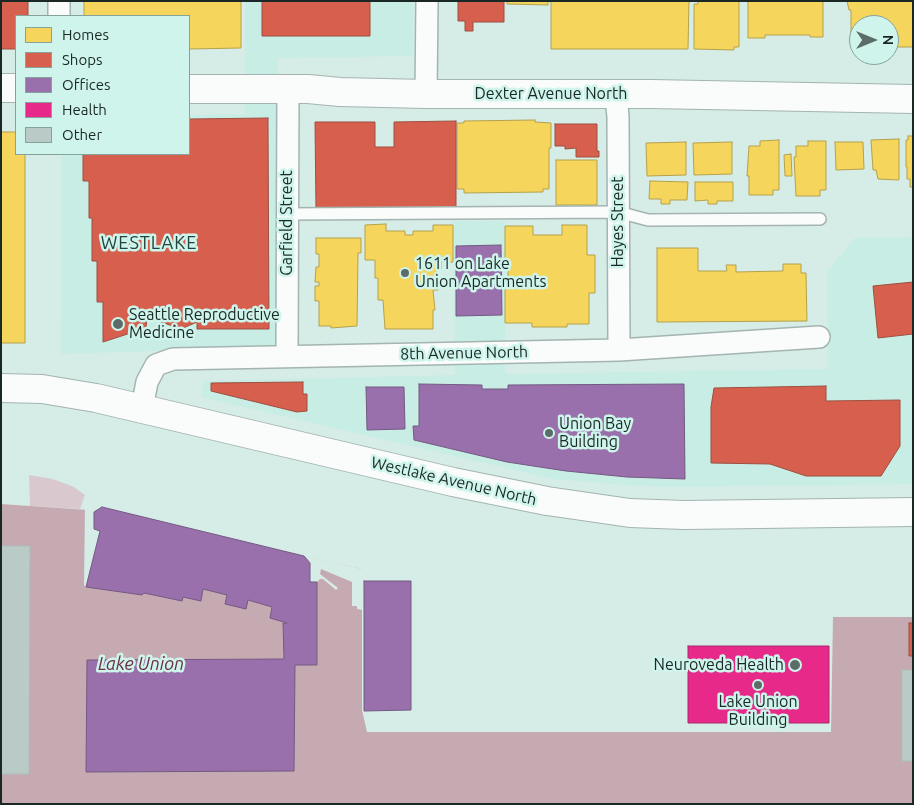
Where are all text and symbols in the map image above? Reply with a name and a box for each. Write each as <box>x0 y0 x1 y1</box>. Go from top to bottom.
legend <box>15 15 190 155</box>
north arrow <box>849 15 899 65</box>
text: Homes <box>62 26 109 43</box>
text: N <box>880 35 896 45</box>
text: Shops <box>62 51 103 68</box>
text: Offices <box>62 76 110 93</box>
street label: Dexter Avenue North <box>475 84 627 104</box>
text: Health <box>62 101 107 118</box>
text: Other <box>62 126 102 143</box>
street label: Garfield Street <box>277 170 297 276</box>
street label: Hayes Street <box>608 176 628 268</box>
district label: WESTLAKE <box>100 232 198 254</box>
place label: 1611 on Lake Union Apartments <box>415 254 546 292</box>
marker: 1611 on Lake Union Apartments <box>399 267 411 279</box>
place label: Seattle Reproductive Medicine <box>129 305 280 343</box>
marker: Seattle Reproductive Medicine <box>111 317 125 331</box>
street label: 8th Avenue North <box>400 342 528 364</box>
place label: Union Bay Building <box>559 414 631 452</box>
marker: Union Bay Building <box>543 427 555 439</box>
street label: Westlake Avenue North <box>369 453 539 509</box>
water label: Lake Union <box>98 653 184 675</box>
place label: Neuroveda Health <box>654 655 784 675</box>
marker: Neuroveda Health <box>788 658 802 672</box>
marker: Lake Union Building <box>752 679 764 691</box>
place label: Lake Union Building <box>718 692 798 730</box>

